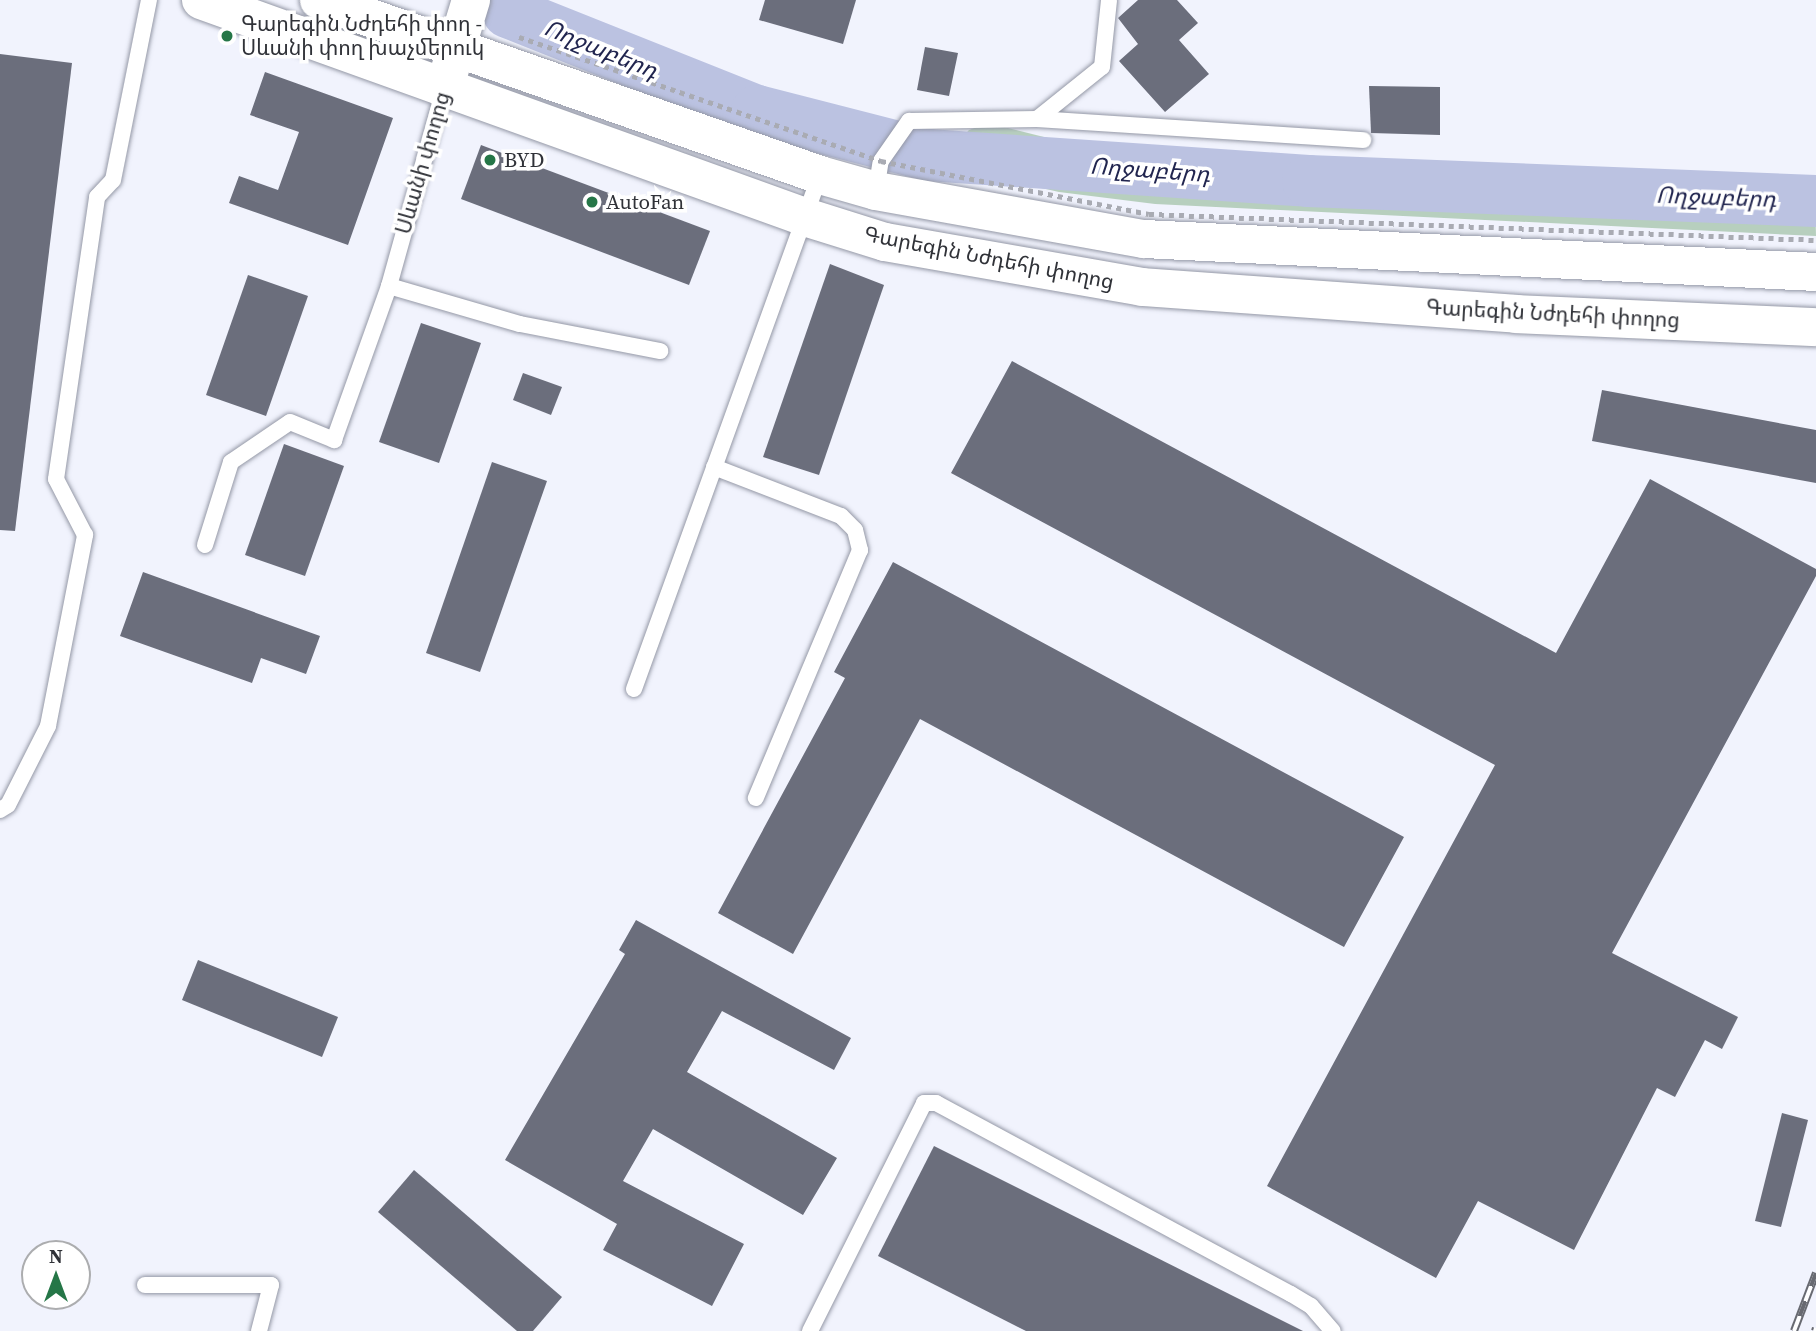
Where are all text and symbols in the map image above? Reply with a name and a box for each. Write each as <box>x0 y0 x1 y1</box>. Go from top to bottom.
place label: Գարեգին Նժդեհի փող - Սևանի փող խաչմերուկ <box>241 11 484 61</box>
water label: Ողջաբերդ <box>540 14 662 84</box>
marker: Գարեգին Նժդեհի փող - Սևանի փող խաչմերուկ <box>219 28 235 44</box>
street label: Սևանի փողոց <box>391 89 455 237</box>
place label: BYD <box>504 147 544 173</box>
marker: BYD <box>482 152 498 168</box>
water label: Ողջաբերդ <box>1089 152 1211 188</box>
water label: Ողջաբերդ <box>1655 181 1777 213</box>
place label: AutoFan <box>606 189 684 215</box>
marker: AutoFan <box>584 194 600 210</box>
street label: Գարեգին Նժդեհի փողոց <box>862 221 1116 295</box>
street label: Գարեգին Նժդեհի փողոց <box>1425 295 1681 333</box>
north arrow <box>21 1240 91 1310</box>
text: N <box>49 1243 63 1269</box>

